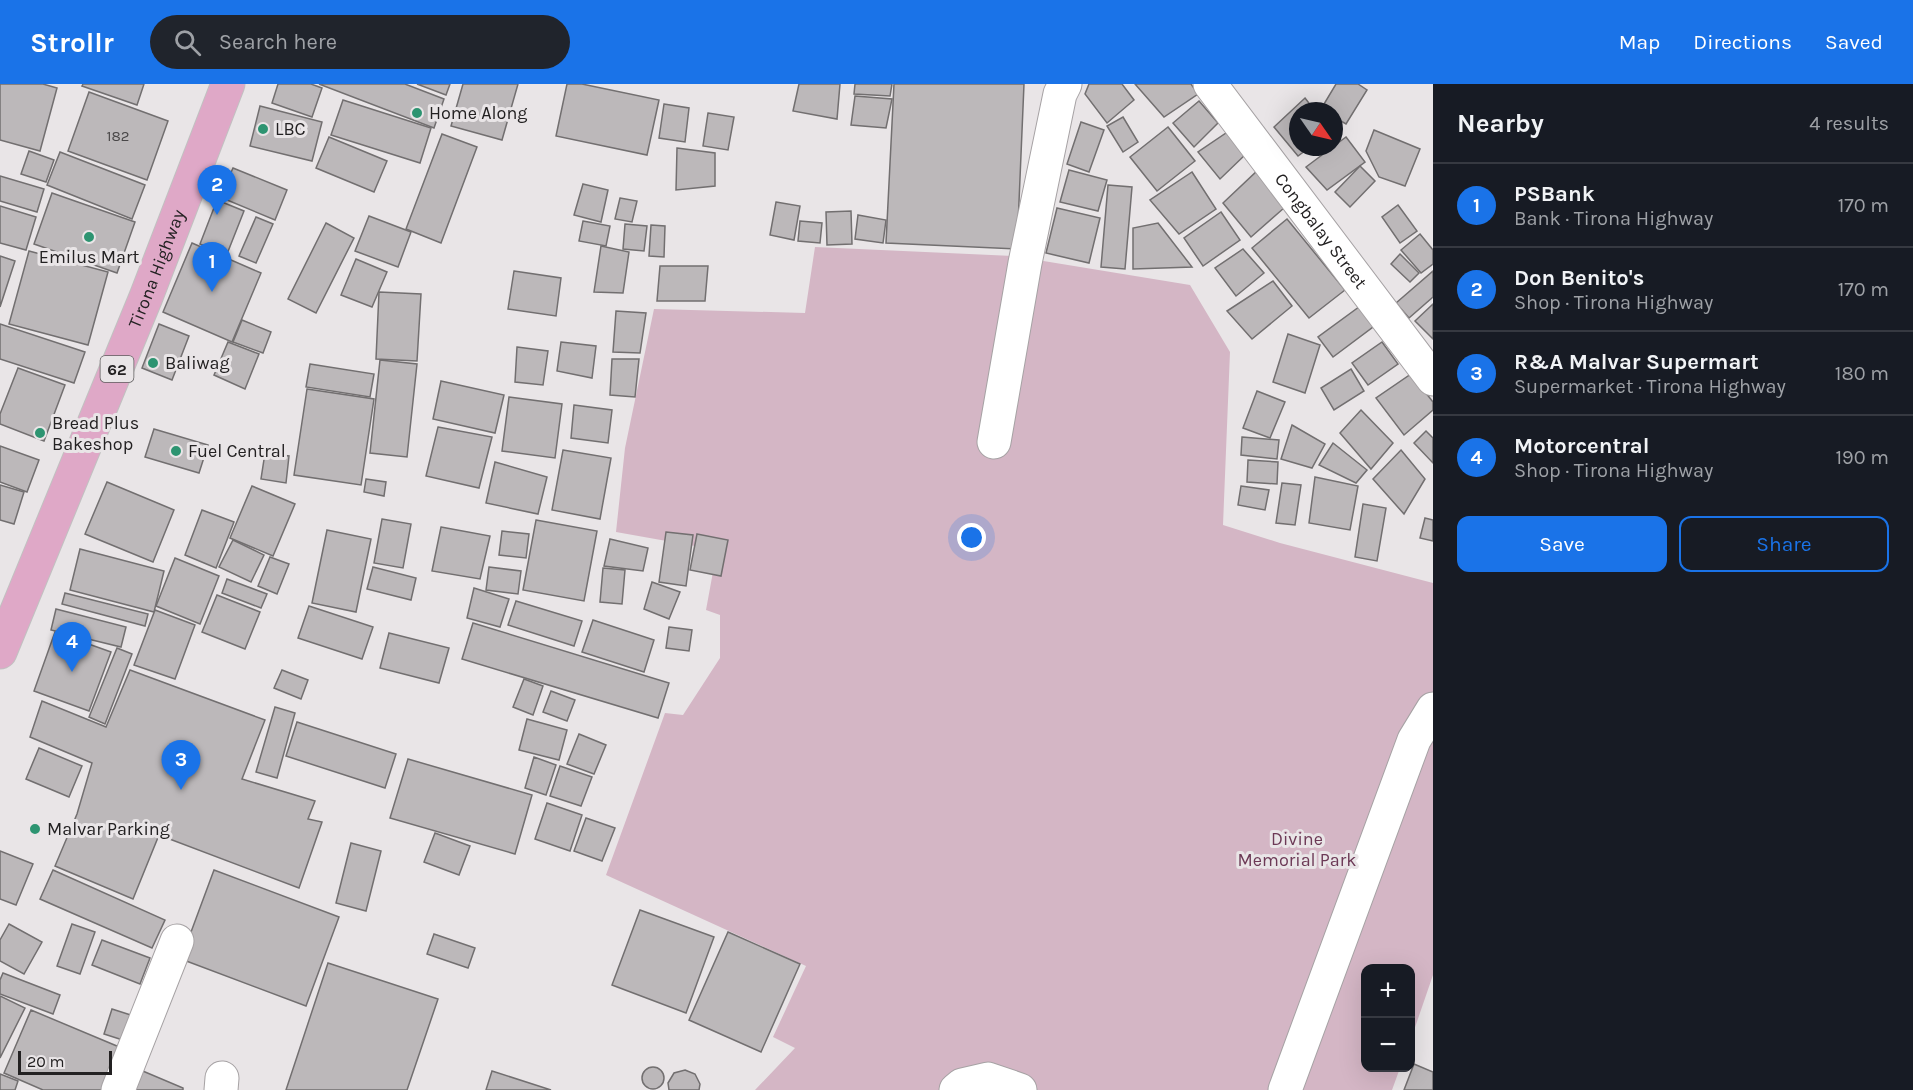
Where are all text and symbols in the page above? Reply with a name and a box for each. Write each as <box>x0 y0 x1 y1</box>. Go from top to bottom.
search box <box>150 15 570 69</box>
text: Strollr <box>30 26 114 59</box>
icon: search <box>171 26 204 59</box>
text: Search here <box>219 29 337 55</box>
text: Map <box>1619 30 1660 54</box>
text: Directions <box>1693 30 1792 54</box>
text: Saved <box>1825 30 1883 54</box>
place label: Home Along <box>429 102 527 124</box>
north arrow <box>1289 102 1343 156</box>
marker: Home Along <box>410 106 424 120</box>
text: Nearby <box>1457 108 1544 139</box>
text: 4 results <box>1809 112 1889 135</box>
place label: LBC <box>275 118 306 140</box>
marker: LBC <box>256 122 270 136</box>
house number: 182 <box>107 127 129 145</box>
pin: 2 <box>198 166 236 215</box>
street label: Congbalay Street <box>1270 168 1372 293</box>
text: PSBank <box>1514 181 1595 207</box>
text: 1 <box>1473 194 1480 217</box>
text: 170 m <box>1838 194 1889 217</box>
street label: Tirona Highway <box>123 206 190 331</box>
text: Bank · Tirona Highway <box>1514 207 1713 230</box>
marker: Emilus Mart <box>82 230 96 244</box>
pin: 1 <box>192 242 232 292</box>
place label: Emilus Mart <box>39 246 139 268</box>
text: Don Benito's <box>1514 265 1644 291</box>
text: 2 <box>1470 278 1483 301</box>
text: 170 m <box>1838 278 1889 301</box>
text: Shop · Tirona Highway <box>1514 291 1713 314</box>
text: R&A Malvar Supermart <box>1514 349 1759 375</box>
place label: Baliwag <box>165 352 230 374</box>
road number: 62 <box>100 356 134 382</box>
marker: Baliwag <box>146 356 160 370</box>
text: 3 <box>1470 362 1483 385</box>
text: 180 m <box>1835 362 1889 385</box>
text: Supermarket · Tirona Highway <box>1514 375 1786 398</box>
place label: Bread Plus Bakeshop <box>52 412 139 455</box>
marker: Bread Plus Bakeshop <box>33 426 47 440</box>
text: Motorcentral <box>1514 433 1649 459</box>
place label: Fuel Central <box>188 440 286 462</box>
marker: Fuel Central <box>169 444 183 458</box>
text: 4 <box>1471 446 1482 469</box>
text: 190 m <box>1835 446 1889 469</box>
text: Shop · Tirona Highway <box>1514 459 1713 482</box>
button: Save <box>1457 516 1667 572</box>
button: Share <box>1679 516 1889 572</box>
your location <box>957 523 986 552</box>
pin: 4 <box>52 622 92 672</box>
pin: 3 <box>162 740 201 790</box>
place label: Malvar Parking <box>47 818 170 840</box>
marker: Malvar Parking <box>28 822 42 836</box>
park label: Divine Memorial Park <box>1238 828 1356 871</box>
map controls <box>1361 964 1415 1072</box>
button: + <box>1361 964 1415 1018</box>
button: − <box>1361 1018 1415 1072</box>
scale bar <box>18 1048 112 1076</box>
text: 20 m <box>27 1052 65 1071</box>

